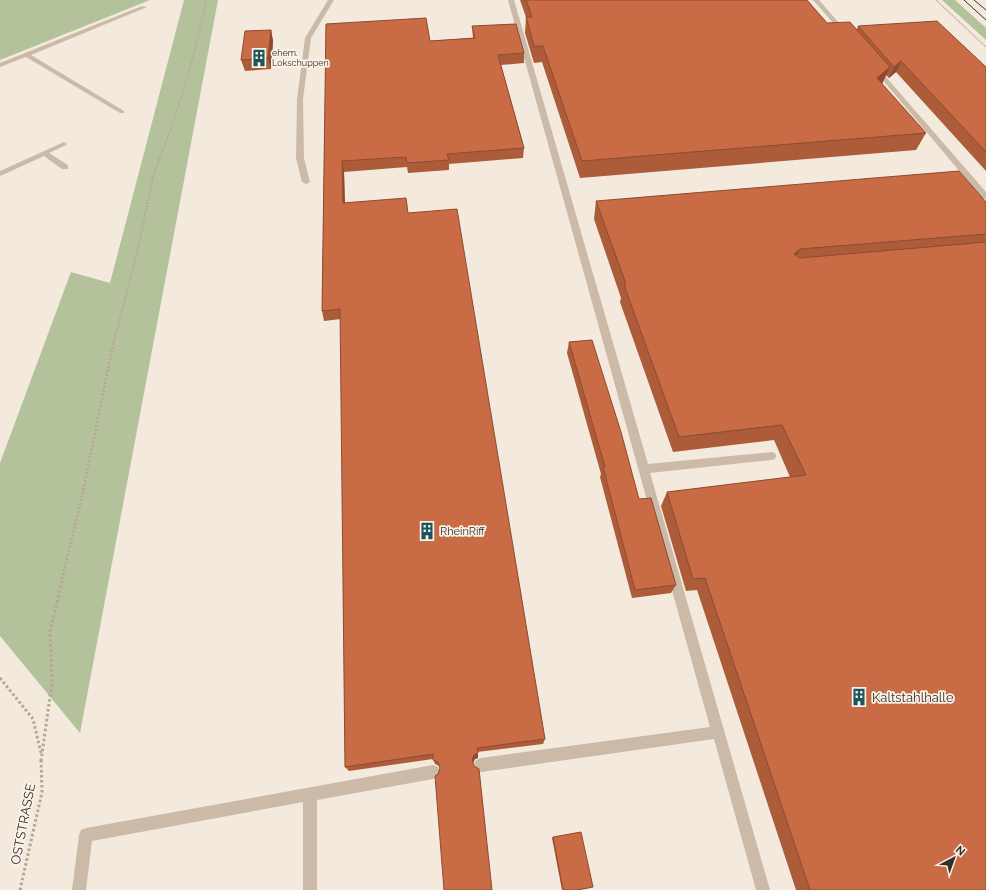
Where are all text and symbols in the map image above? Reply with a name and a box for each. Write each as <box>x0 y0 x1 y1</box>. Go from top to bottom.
building icon: ehem. Lokschuppen <box>249 48 269 68</box>
place label: ehem. Lokschuppen <box>272 48 329 68</box>
building icon: RheinRiff <box>417 521 437 541</box>
place label: RheinRiff <box>440 525 485 538</box>
building icon: Kaltstahlhalle <box>849 687 869 707</box>
place label: Kaltstahlhalle <box>872 690 954 705</box>
street label: OSTSTRASSE <box>8 782 38 866</box>
north arrow <box>934 838 974 878</box>
text: N <box>953 843 968 858</box>

